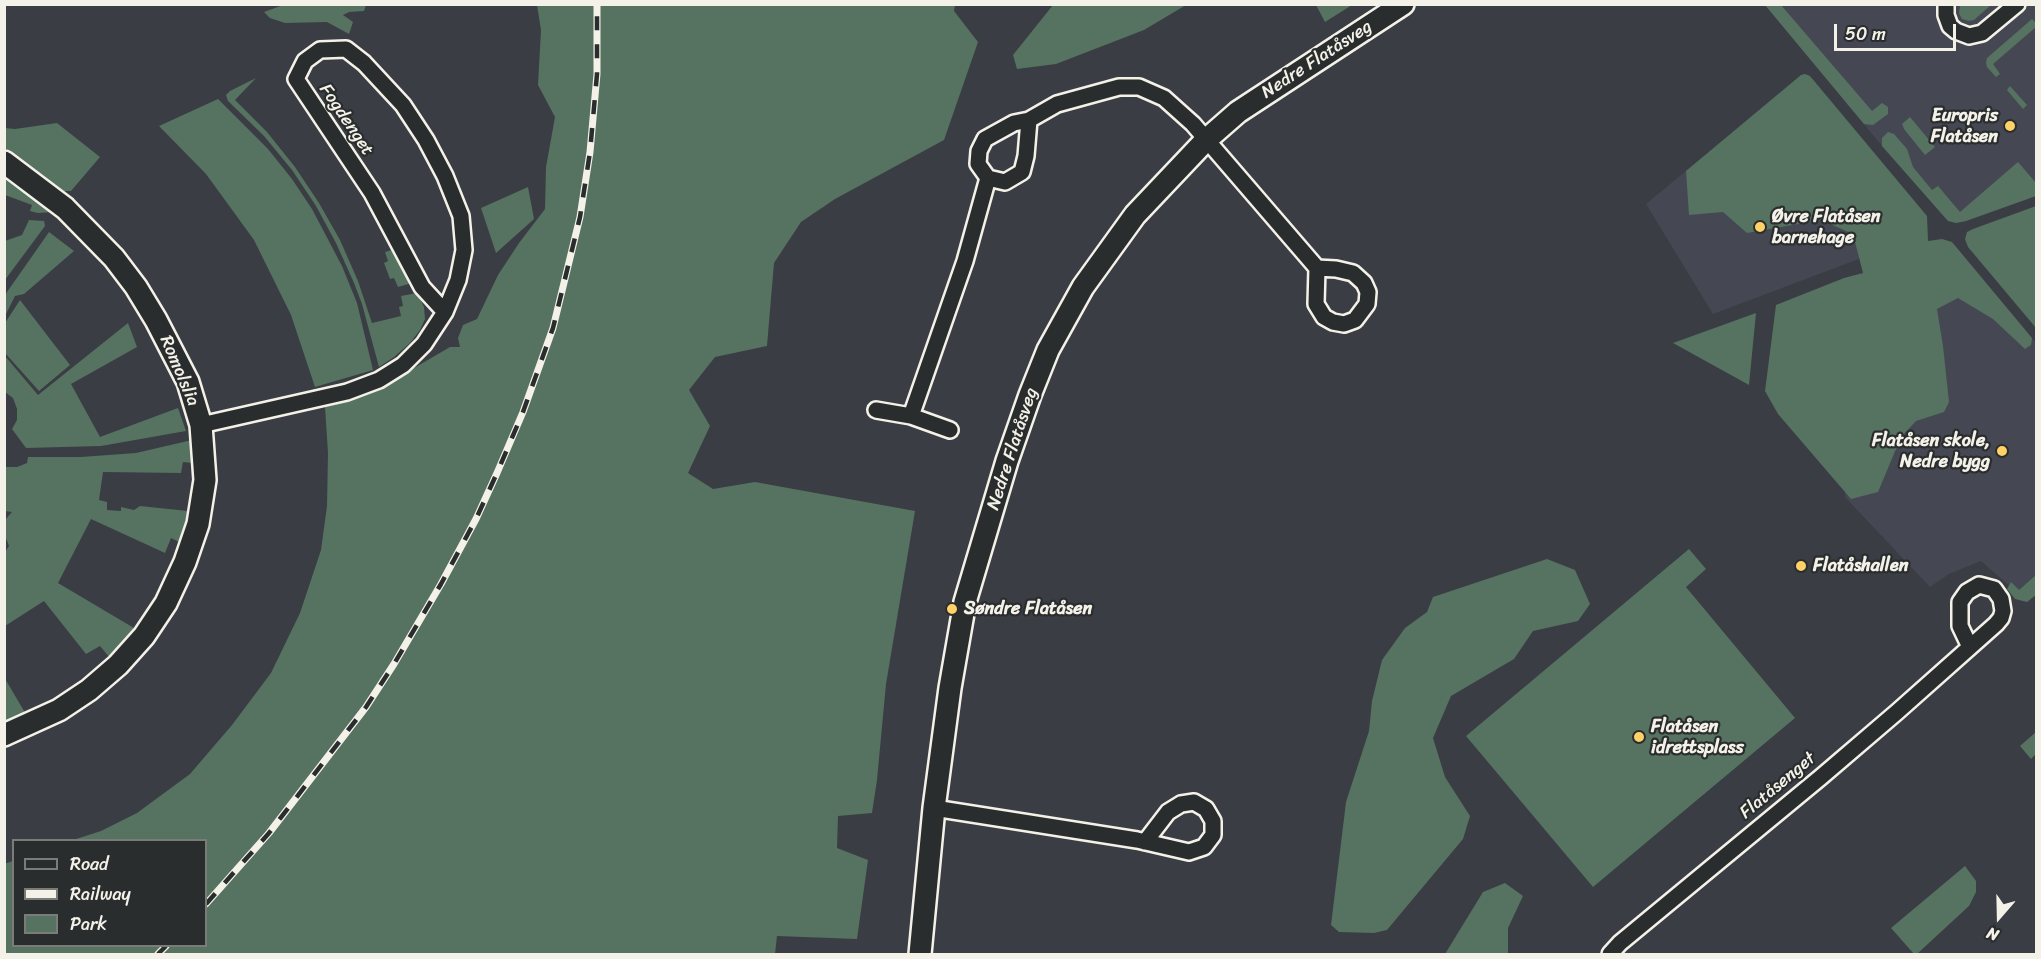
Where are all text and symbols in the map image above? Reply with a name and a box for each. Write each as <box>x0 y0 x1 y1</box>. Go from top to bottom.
scale bar <box>1837 12 1958 50</box>
street label: Nedre Flatåsveg <box>1258 16 1376 104</box>
text: 50 m <box>1845 18 1886 50</box>
street label: Fogdenget <box>314 80 378 160</box>
place label: Europris Flatåsen <box>1931 105 1998 148</box>
marker: Europris Flatåsen <box>2003 119 2017 133</box>
place label: Øvre Flatåsen barnehage <box>1772 206 1881 248</box>
marker: Øvre Flatåsen barnehage <box>1753 220 1767 234</box>
street label: Romolslia <box>154 332 204 410</box>
street label: Nedre Flatåsveg <box>983 385 1043 513</box>
place label: Flatåsen skole, Nedre bygg <box>1872 430 1990 472</box>
marker: Flatåsen skole, Nedre bygg <box>1995 444 2009 458</box>
place label: Flatåshallen <box>1813 555 1908 577</box>
marker: Flatåshallen <box>1794 559 1808 573</box>
place label: Søndre Flatåsen <box>964 598 1092 620</box>
marker: Søndre Flatåsen <box>945 602 959 616</box>
place label: Flatåsen idrettsplass <box>1651 716 1744 758</box>
marker: Flatåsen idrettsplass <box>1632 730 1646 744</box>
street label: Flatåsenget <box>1736 748 1820 824</box>
legend <box>12 839 207 947</box>
text: Road <box>70 848 109 880</box>
text: Railway <box>70 878 131 910</box>
north arrow <box>1969 887 2029 947</box>
text: Park <box>70 908 107 940</box>
text: N <box>1983 919 2003 950</box>

